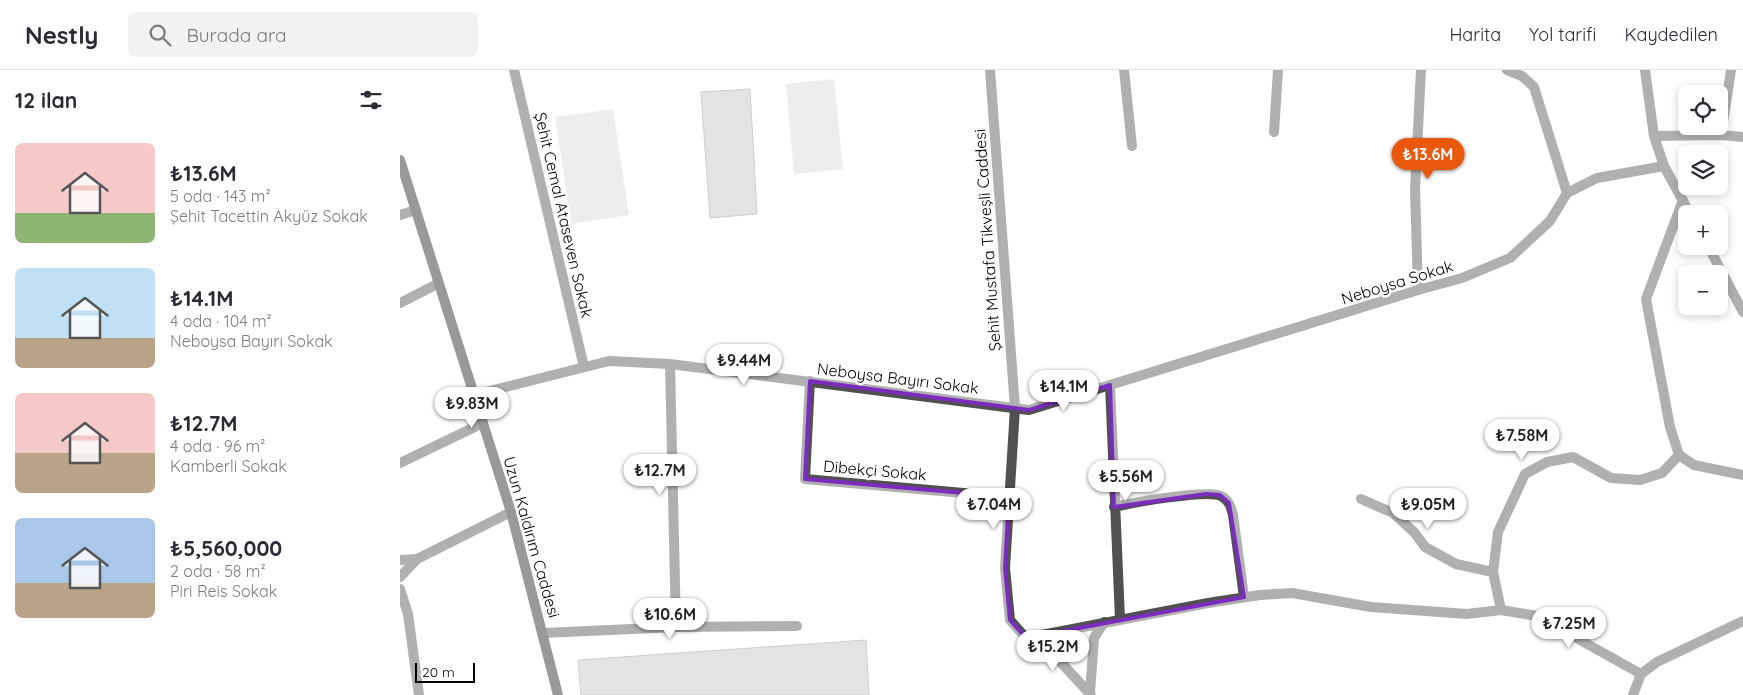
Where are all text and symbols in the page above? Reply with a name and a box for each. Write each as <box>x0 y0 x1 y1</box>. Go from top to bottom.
search box <box>128 12 478 57</box>
text: Nestly <box>25 20 98 50</box>
icon: search <box>146 21 174 49</box>
text: Burada ara <box>186 23 287 47</box>
text: Harita <box>1449 23 1501 46</box>
text: Yol tarifi <box>1529 23 1596 46</box>
text: Kaydedilen <box>1624 23 1718 46</box>
map controls <box>1678 85 1728 315</box>
button: locate <box>1678 85 1728 135</box>
icon: filters <box>357 86 385 114</box>
text: 12 ilan <box>15 87 77 113</box>
street label: Şehit Cemal Ataseven Sokak <box>531 110 597 320</box>
street label: Şehit Mustafa Tikveşli Caddesi <box>969 128 1005 352</box>
pin: ₺13.6M <box>1387 138 1469 180</box>
text: ₺13.6M <box>1403 144 1453 164</box>
button: layers <box>1678 145 1728 195</box>
text: ₺13.6M <box>170 160 237 186</box>
icon: home <box>55 163 115 223</box>
text: 5 oda · 143 m² <box>170 186 271 206</box>
button: + <box>1678 205 1728 255</box>
text: Şehit Tacettin Akyüz Sokak <box>170 206 368 226</box>
street label: Neboysa Sokak <box>1339 255 1455 309</box>
button: − <box>1678 265 1728 315</box>
text: ₺14.1M <box>170 285 233 311</box>
icon: home <box>55 288 115 348</box>
text: 4 oda · 104 m² <box>170 311 272 331</box>
text: Neboysa Bayırı Sokak <box>170 331 333 351</box>
pin: ₺9.44M <box>703 344 785 386</box>
text: ₺9.44M <box>717 350 771 370</box>
street label: Neboysa Bayırı Sokak <box>816 358 980 398</box>
pin: ₺14.1M <box>1023 370 1105 412</box>
text: ₺14.1M <box>1040 376 1088 396</box>
pin: ₺9.83M <box>431 386 513 429</box>
text: ₺9.83M <box>445 393 499 413</box>
text: ₺12.7M <box>170 410 237 436</box>
icon: home <box>55 413 115 473</box>
pin: ₺7.58M <box>1481 418 1563 461</box>
text: ₺7.58M <box>1496 425 1548 445</box>
text: 4 oda · 96 m² <box>170 436 265 456</box>
street label: Uzun Kaldırım Caddesi <box>499 454 565 620</box>
pin: ₺12.7M <box>619 454 701 496</box>
text: Kamberli Sokak <box>170 456 287 476</box>
street label: Dibekçi Sokak <box>822 456 928 484</box>
text: ₺12.7M <box>634 460 686 480</box>
pin: ₺5.56M <box>1085 460 1167 502</box>
text: ₺5.56M <box>1099 466 1153 486</box>
pin: ₺7.04M <box>953 488 1035 530</box>
pin: ₺9.05M <box>1387 488 1469 530</box>
text: ₺7.04M <box>967 494 1021 514</box>
text: ₺9.05M <box>1401 494 1455 514</box>
text: ₺5,560,000 <box>170 535 282 561</box>
icon: home <box>55 538 115 598</box>
text: 2 oda · 58 m² <box>170 561 266 581</box>
text: Piri Reis Sokak <box>170 581 277 601</box>
pin: ₺10.6M <box>629 598 711 640</box>
text: ₺10.6M <box>644 604 696 624</box>
pin: ₺7.25M <box>1528 606 1610 649</box>
text: ₺7.25M <box>1542 613 1596 633</box>
pin: ₺15.2M <box>1012 630 1094 672</box>
text: ₺15.2M <box>1027 636 1079 656</box>
scale bar <box>415 660 475 683</box>
text: 20 m <box>422 663 455 681</box>

